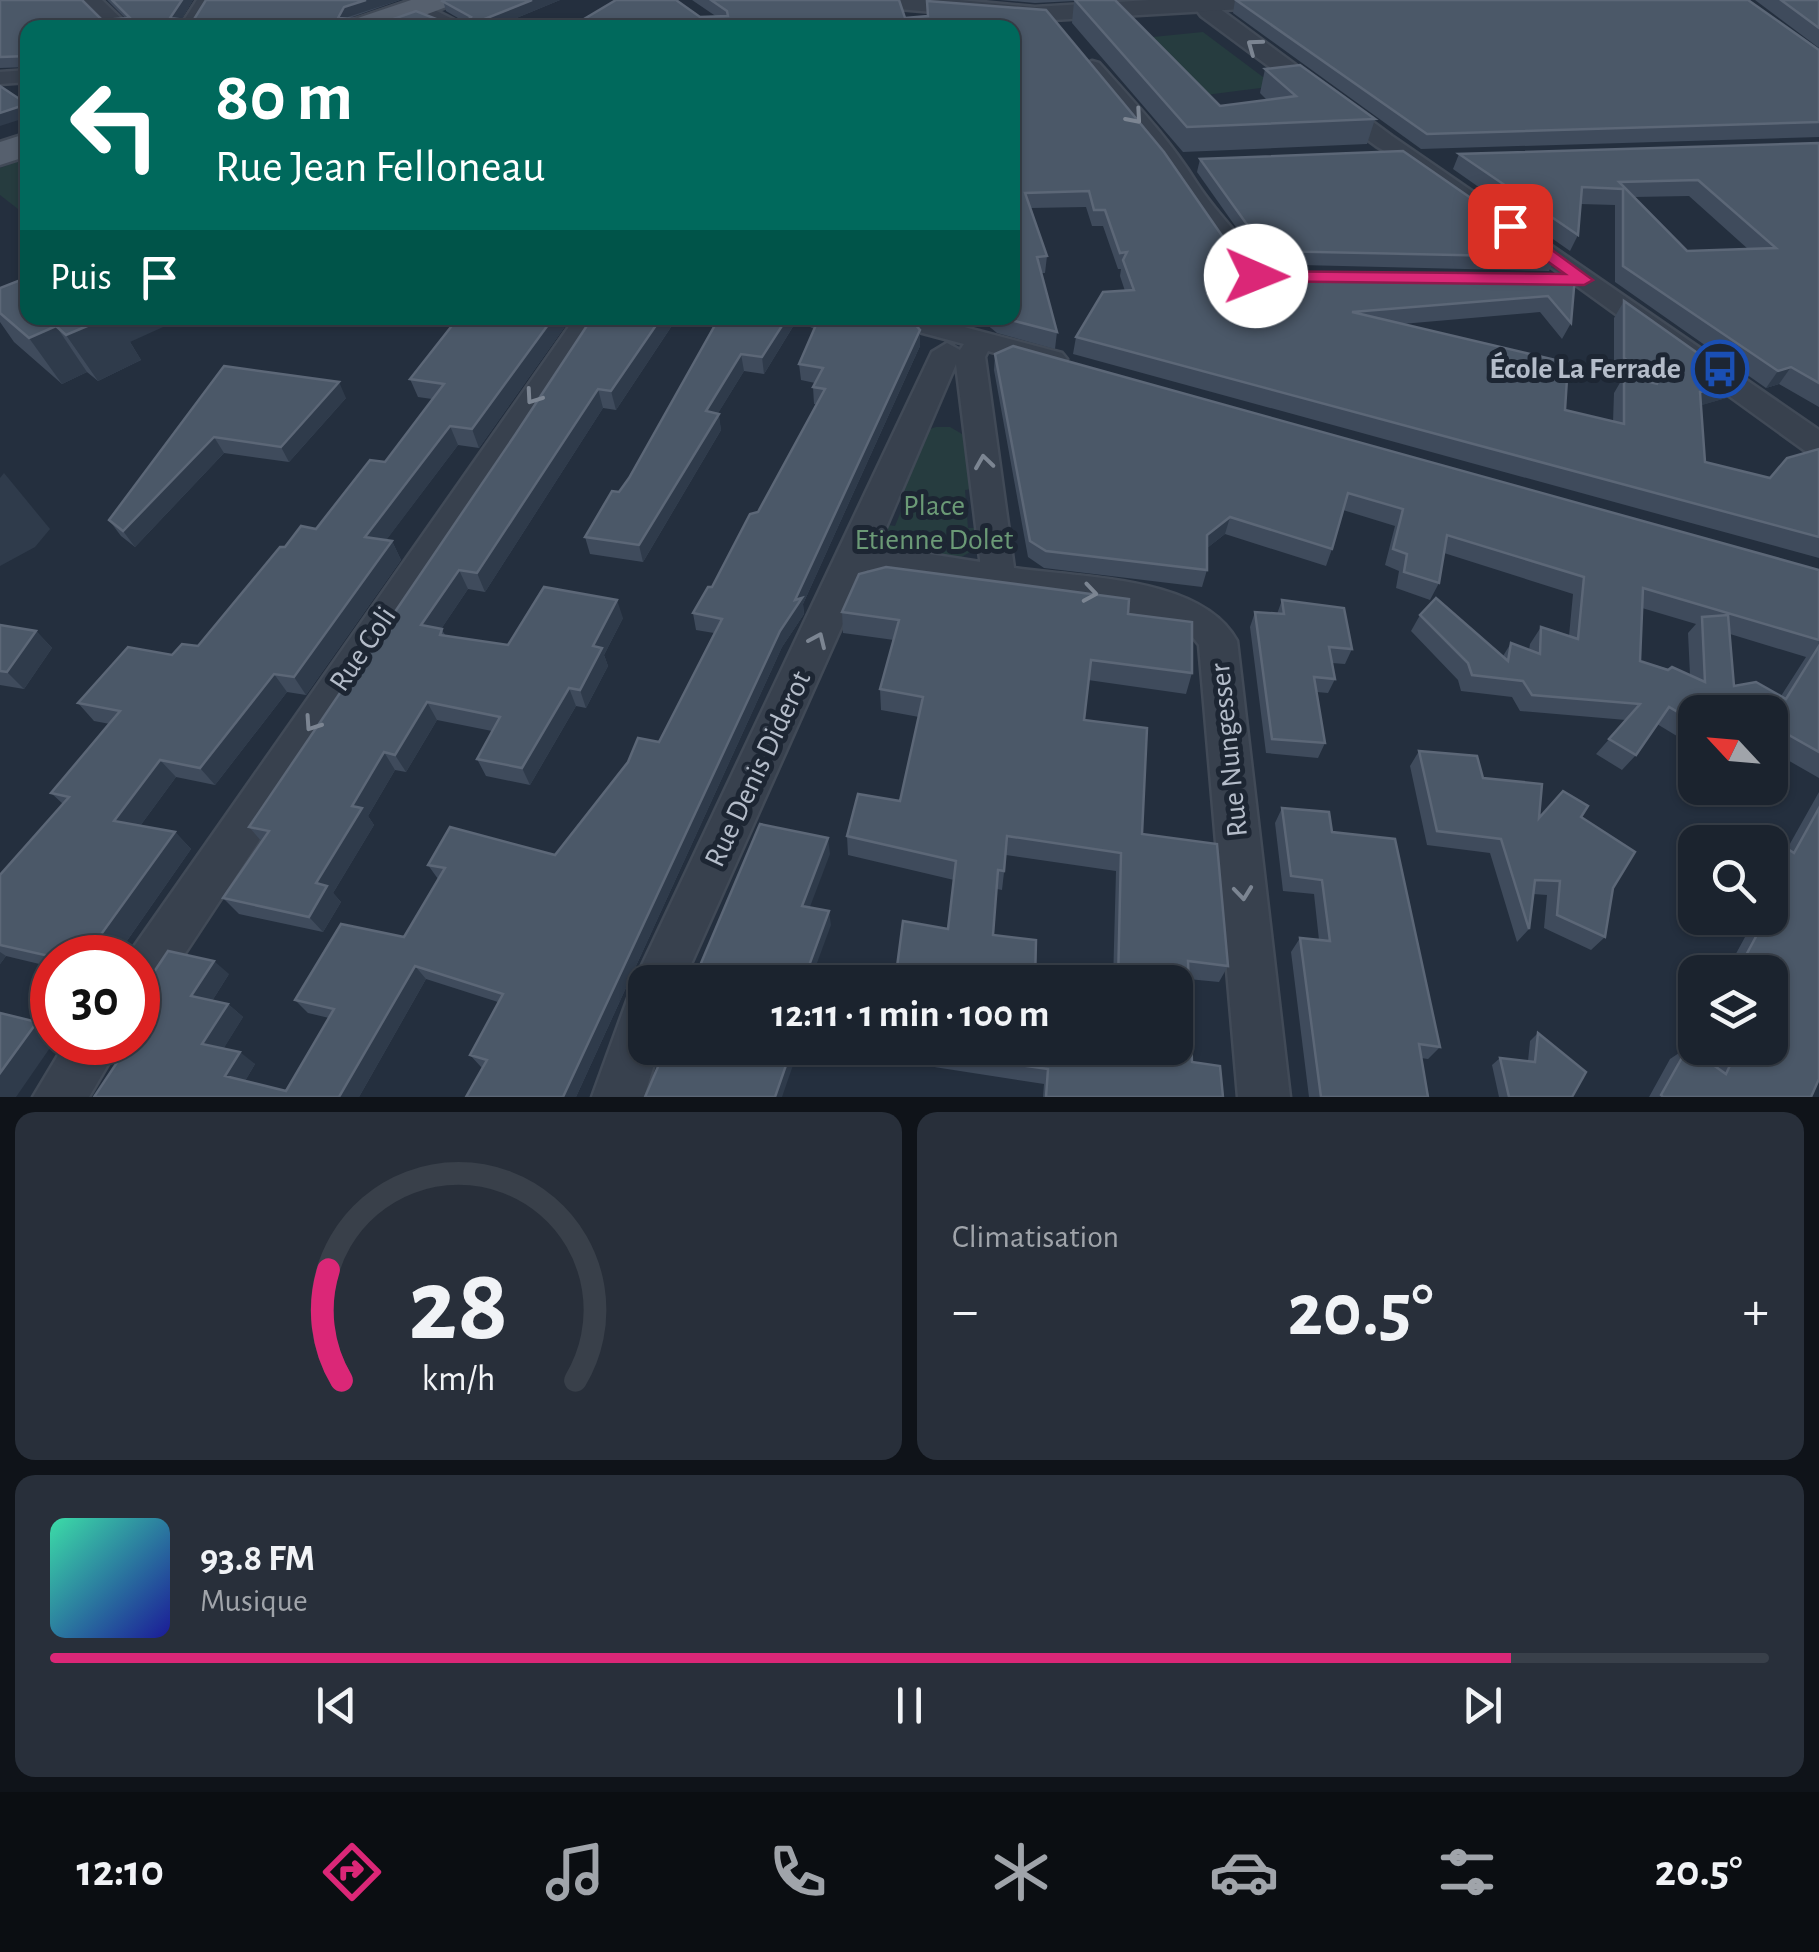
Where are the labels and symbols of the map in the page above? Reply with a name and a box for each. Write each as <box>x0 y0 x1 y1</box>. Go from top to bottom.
one-way arrow <box>1247 40 1265 58</box>
one-way arrow <box>1124 105 1142 124</box>
pin <box>1468 184 1553 269</box>
position arrow <box>1204 224 1308 328</box>
bus stop icon: École La Ferrade <box>1690 339 1750 399</box>
place label: École La Ferrade <box>1489 351 1681 384</box>
one-way arrow <box>527 386 545 405</box>
one-way arrow <box>975 453 996 470</box>
park label: Place Etienne Dolet <box>855 491 1014 555</box>
one-way arrow <box>1082 581 1099 602</box>
street label: Rue Coli <box>324 601 402 697</box>
one-way arrow <box>806 632 826 650</box>
street label: Rue Nungesser <box>1205 661 1253 839</box>
street label: Rue Denis Diderot <box>700 666 817 871</box>
north arrow <box>1678 695 1788 805</box>
one-way arrow <box>305 714 324 732</box>
one-way arrow <box>1232 886 1254 902</box>
speed limit sign: 30 <box>30 935 160 1065</box>

